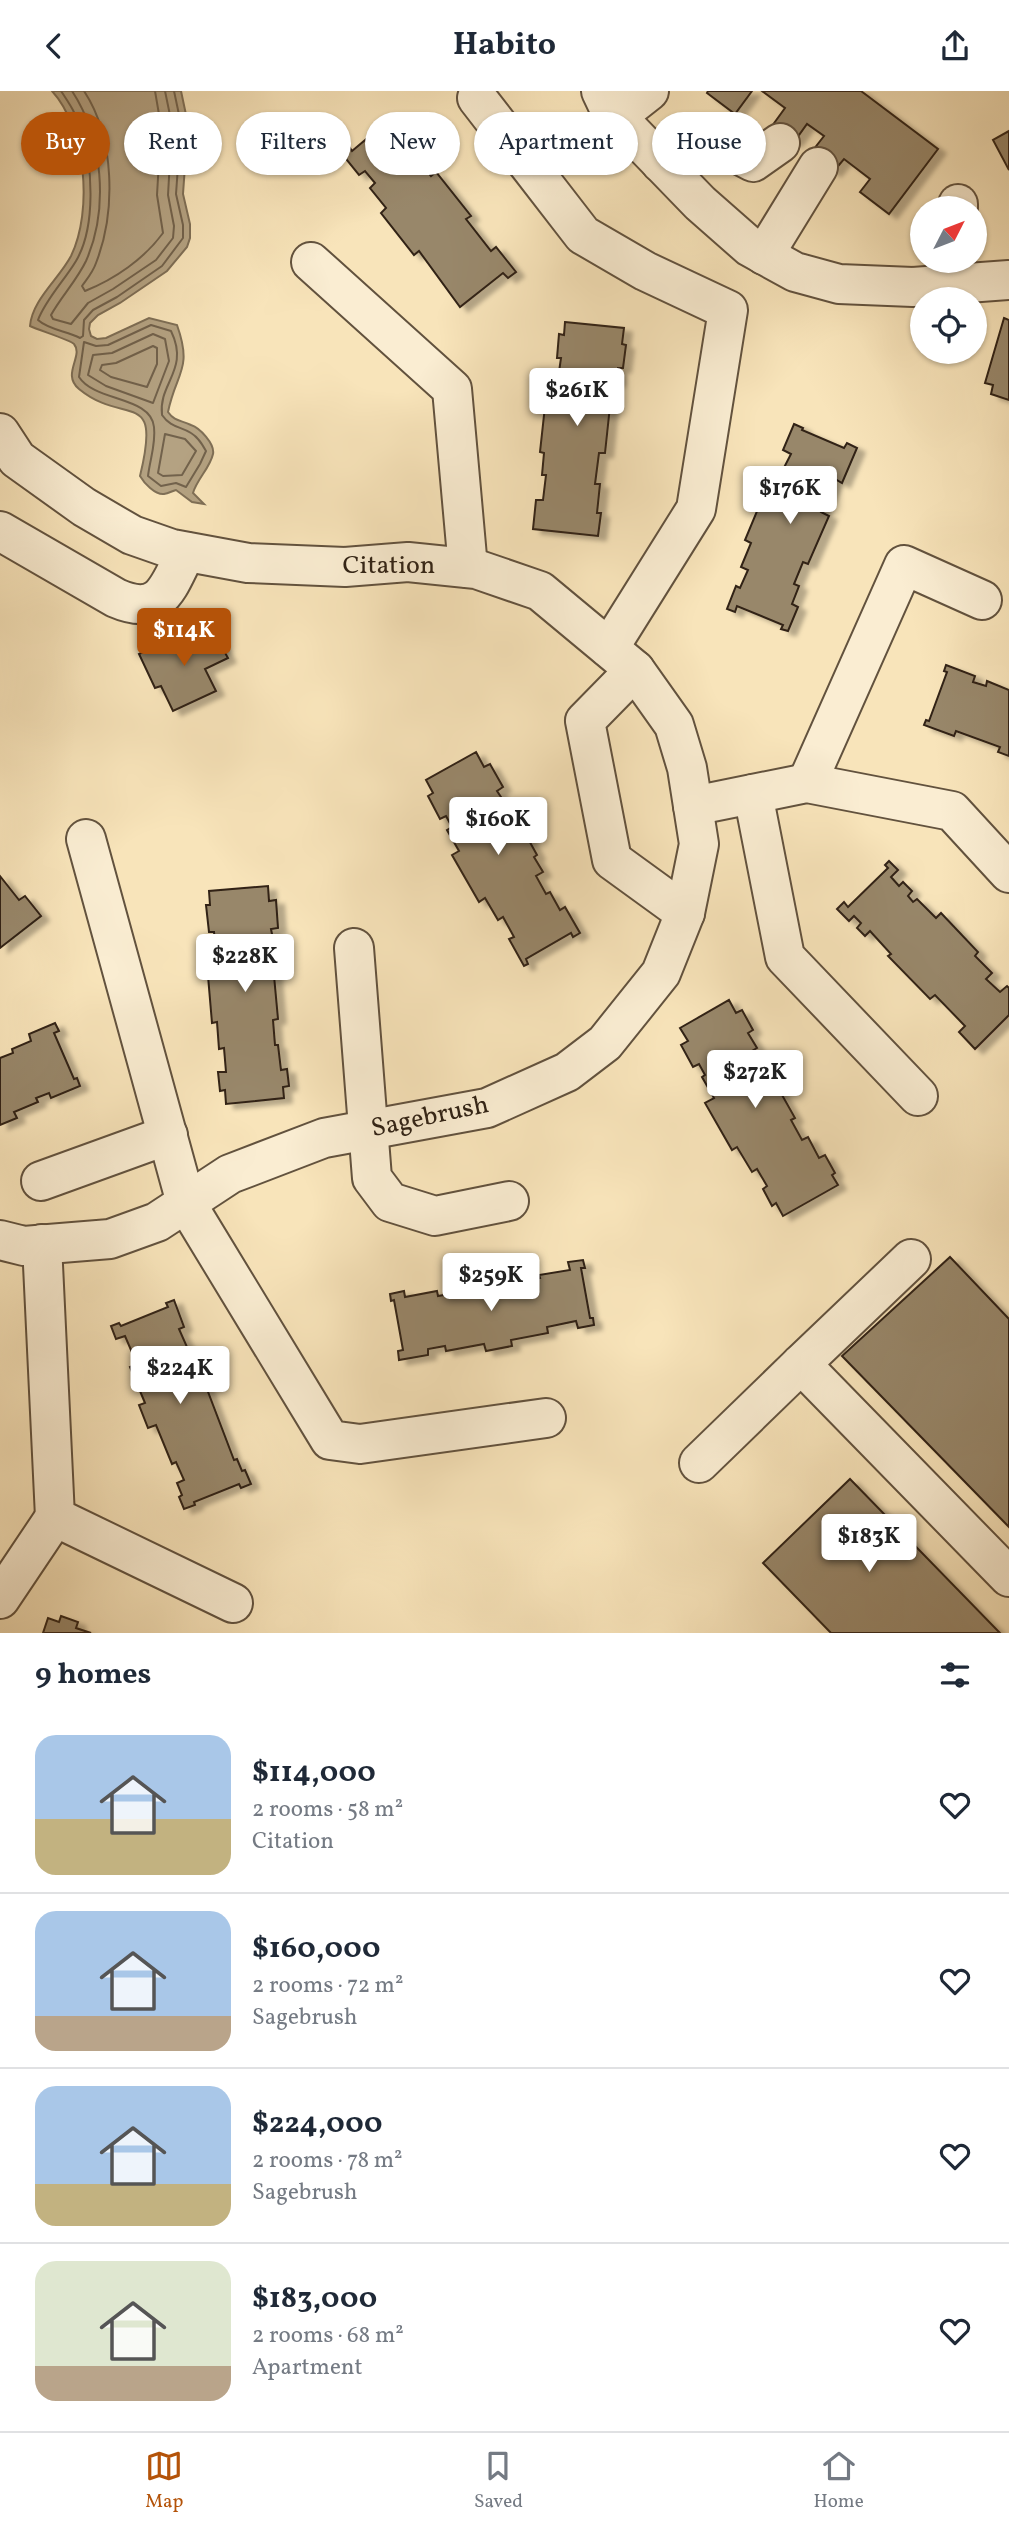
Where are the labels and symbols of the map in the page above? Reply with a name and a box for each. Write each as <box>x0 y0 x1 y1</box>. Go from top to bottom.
north arrow <box>910 196 987 273</box>
pin: $261K <box>528 369 626 428</box>
pin: $176K <box>741 467 839 526</box>
street label: Citation <box>343 548 435 584</box>
pin: $114K <box>135 609 233 668</box>
pin: $160K <box>449 797 547 857</box>
pin: $228K <box>196 935 294 994</box>
pin: $272K <box>706 1051 804 1110</box>
street label: Sagebrush <box>368 1087 492 1147</box>
pin: $259K <box>442 1253 540 1313</box>
pin: $224K <box>131 1347 229 1406</box>
pin: $183K <box>820 1515 918 1574</box>

